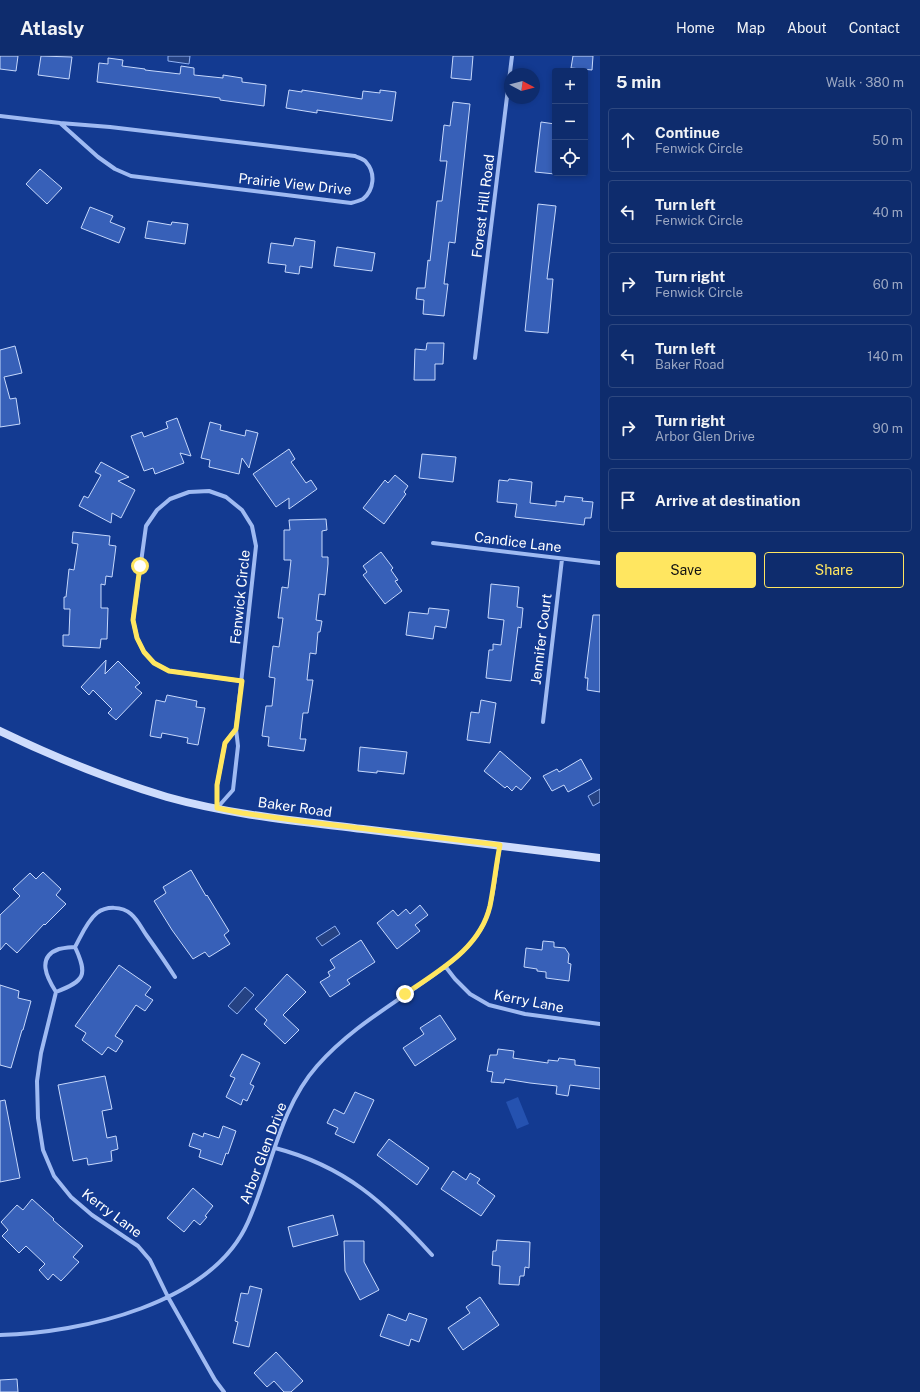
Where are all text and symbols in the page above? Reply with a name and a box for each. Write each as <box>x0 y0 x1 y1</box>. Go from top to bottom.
text: Atlasly <box>20 17 84 39</box>
text: Home <box>676 20 715 36</box>
text: Map <box>737 20 765 36</box>
text: About <box>787 20 827 36</box>
text: Contact <box>849 20 900 36</box>
north arrow <box>504 68 540 104</box>
map controls <box>552 68 588 176</box>
button: + <box>552 68 588 104</box>
text: 5 min <box>616 72 661 92</box>
text: Walk · 380 m <box>826 75 904 90</box>
button: − <box>552 104 588 140</box>
text: Continue <box>655 124 720 141</box>
icon: ahead <box>617 129 639 151</box>
text: 50 m <box>872 133 903 148</box>
button: locate <box>552 140 588 176</box>
text: Fenwick Circle <box>655 141 743 156</box>
street label: Forest Hill Road <box>469 153 497 259</box>
street label: Prairie View Drive <box>238 170 352 198</box>
text: Turn left <box>655 196 716 213</box>
icon: left <box>617 201 639 223</box>
text: 40 m <box>872 205 903 220</box>
text: Fenwick Circle <box>655 213 743 228</box>
text: Turn right <box>655 268 725 285</box>
icon: right <box>617 273 639 295</box>
text: 60 m <box>873 277 903 292</box>
text: Fenwick Circle <box>655 285 743 300</box>
text: Turn left <box>655 340 716 357</box>
icon: left <box>617 345 639 367</box>
text: 140 m <box>867 349 903 364</box>
text: Baker Road <box>655 357 724 372</box>
text: Turn right <box>655 412 725 429</box>
icon: right <box>617 417 639 439</box>
text: 90 m <box>873 421 903 436</box>
text: Arbor Glen Drive <box>655 429 755 444</box>
icon: arrive <box>617 489 639 511</box>
text: Arrive at destination <box>655 492 800 509</box>
street label: Candice Lane <box>474 529 563 555</box>
street label: Fenwick Circle <box>227 549 253 645</box>
button: Save <box>616 552 756 588</box>
button: Share <box>764 552 904 588</box>
route start <box>131 557 149 575</box>
street label: Jennifer Court <box>527 593 555 685</box>
street label: Baker Road <box>257 794 333 820</box>
route end <box>396 985 414 1003</box>
street label: Kerry Lane <box>493 986 565 1016</box>
street label: Arbor Glen Drive <box>236 1100 290 1206</box>
street label: Kerry Lane <box>79 1185 145 1241</box>

